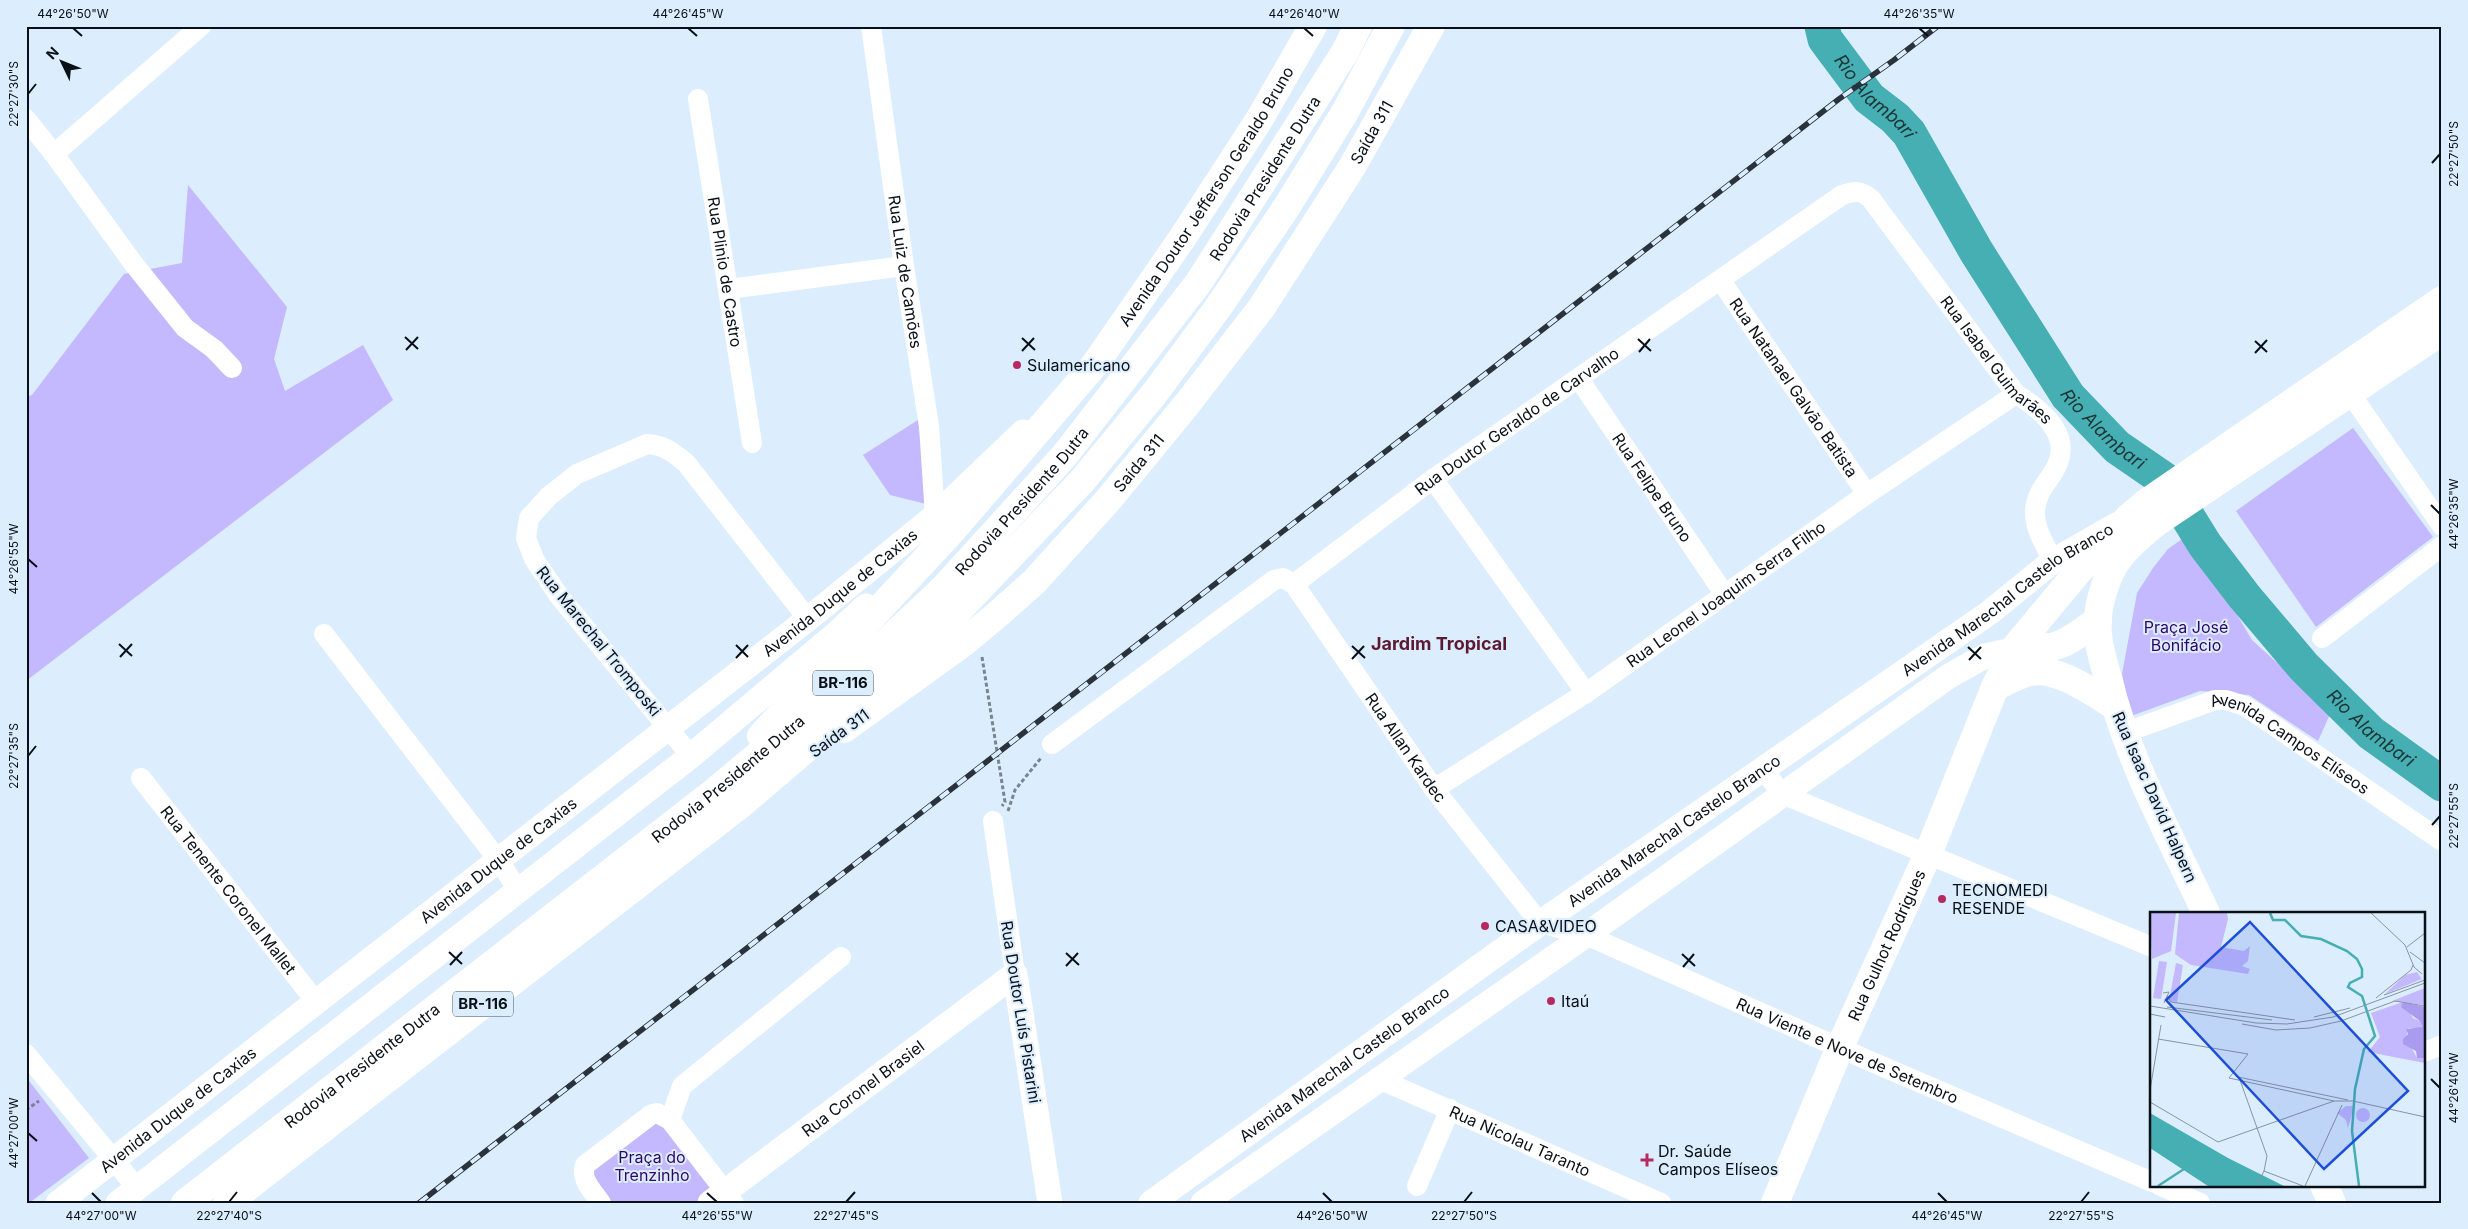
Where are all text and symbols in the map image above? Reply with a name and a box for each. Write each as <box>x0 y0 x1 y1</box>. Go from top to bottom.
text: 44°26'50"W <box>37 6 109 21</box>
text: 44°26'45"W <box>653 6 724 21</box>
text: 44°26'40"W <box>1268 6 1340 21</box>
text: 44°26'35"W <box>1883 6 1955 21</box>
north arrow <box>38 38 88 88</box>
text: N <box>42 43 62 62</box>
water label: Rio Alambari <box>1830 50 1921 142</box>
text: 22°27'30"S <box>6 61 21 127</box>
street label: Avenida Doutor Jefferson Geraldo Bruno <box>1114 63 1298 330</box>
street label: Rodovia Presidente Dutra <box>1205 92 1325 264</box>
street label: Saída 311 <box>1346 97 1397 167</box>
text: 22°27'50"S <box>2446 121 2461 187</box>
street label: Rua Luiz de Camões <box>884 194 927 350</box>
street label: Rua Plinio de Castro <box>703 195 747 349</box>
street label: Rua Isabel Guimarães <box>1936 292 2057 428</box>
street label: Rua Natanael Galvão Batista <box>1725 294 1862 481</box>
street label: Rua Doutor Geraldo de Carvalho <box>1411 343 1623 499</box>
place label: Sulamericano <box>1027 355 1130 375</box>
marker: Sulamericano <box>1011 359 1023 371</box>
water label: Rio Alambari <box>2056 385 2150 474</box>
street label: Rodovia Presidente Dutra <box>951 423 1093 579</box>
street label: Rua Felipe Bruno <box>1608 429 1696 546</box>
street label: Saída 311 <box>1109 430 1168 496</box>
text: 44°26'35"W <box>2446 478 2461 550</box>
street label: Rua Leonel Joaquim Serra Filho <box>1622 517 1829 671</box>
street label: Avenida Marechal Castelo Branco <box>1898 519 2117 680</box>
text: 44°26'55"W <box>6 523 21 595</box>
street label: Avenida Duque de Caxias <box>758 524 921 661</box>
street label: Rua Marechal Tromposki <box>532 562 666 720</box>
park label: Praça José Bonifácio <box>2144 617 2228 655</box>
district label: Jardim Tropical <box>1371 633 1507 654</box>
road number: BR-116 <box>813 670 873 696</box>
water label: Rio Alambari <box>2323 685 2420 771</box>
street label: Rua Allan Kardec <box>1361 689 1451 806</box>
street label: Avenida Campos Elíseos <box>2207 689 2373 798</box>
street label: Saída 311 <box>805 705 873 761</box>
street label: Rua Isaac David Halpern <box>2108 709 2202 885</box>
street label: Rodovia Presidente Dutra <box>647 711 809 847</box>
text: 22°27'35"S <box>6 723 21 789</box>
street label: Avenida Marechal Castelo Branco <box>1564 750 1784 911</box>
text: 22°27'55"S <box>2446 783 2461 849</box>
street label: Avenida Duque de Caxias <box>416 793 581 927</box>
street label: Rua Tenente Coronel Mallet <box>156 802 301 978</box>
street label: Rua Gulhot Rodrigues <box>1843 866 1930 1024</box>
place label: TECNOMEDI RESENDE <box>1952 880 2048 918</box>
marker: TECNOMEDI RESENDE <box>1936 893 1948 905</box>
inset map <box>2150 912 2426 1186</box>
place label: CASA&VIDEO <box>1495 916 1597 936</box>
street label: Rua Doutor Luís Pistarini <box>997 919 1045 1105</box>
marker: CASA&VIDEO <box>1479 920 1491 932</box>
street label: Avenida Marechal Castelo Branco <box>1235 982 1453 1146</box>
place label: Itaú <box>1561 991 1589 1011</box>
road number: BR-116 <box>453 992 513 1016</box>
street label: Rua Viente e Nove de Setembro <box>1733 993 1961 1108</box>
marker: Itaú <box>1545 995 1557 1007</box>
street label: Rodovia Presidente Dutra <box>280 999 444 1132</box>
street label: Rua Coronel Brasiel <box>798 1036 928 1141</box>
street label: Avenida Duque de Caxias <box>96 1042 260 1177</box>
text: 44°26'40"W <box>2446 1052 2461 1124</box>
text: 44°27'00"W <box>6 1097 21 1169</box>
street label: Rua Nicolau Taranto <box>1446 1101 1594 1181</box>
place label: Dr. Saúde Campos Elíseos <box>1658 1141 1778 1179</box>
park label: Praça do Trenzinho <box>614 1147 690 1185</box>
marker: Dr. Saúde Campos Elíseos <box>1640 1153 1654 1167</box>
text: 44°27'00"W <box>66 1208 137 1223</box>
text: 22°27'40"S <box>196 1208 262 1223</box>
text: 44°26'55"W <box>681 1208 753 1223</box>
text: 22°27'45"S <box>813 1208 879 1223</box>
text: 44°26'50"W <box>1296 1208 1368 1223</box>
text: 22°27'50"S <box>1431 1208 1497 1223</box>
text: 44°26'45"W <box>1912 1208 1983 1223</box>
text: 22°27'55"S <box>2048 1208 2114 1223</box>

